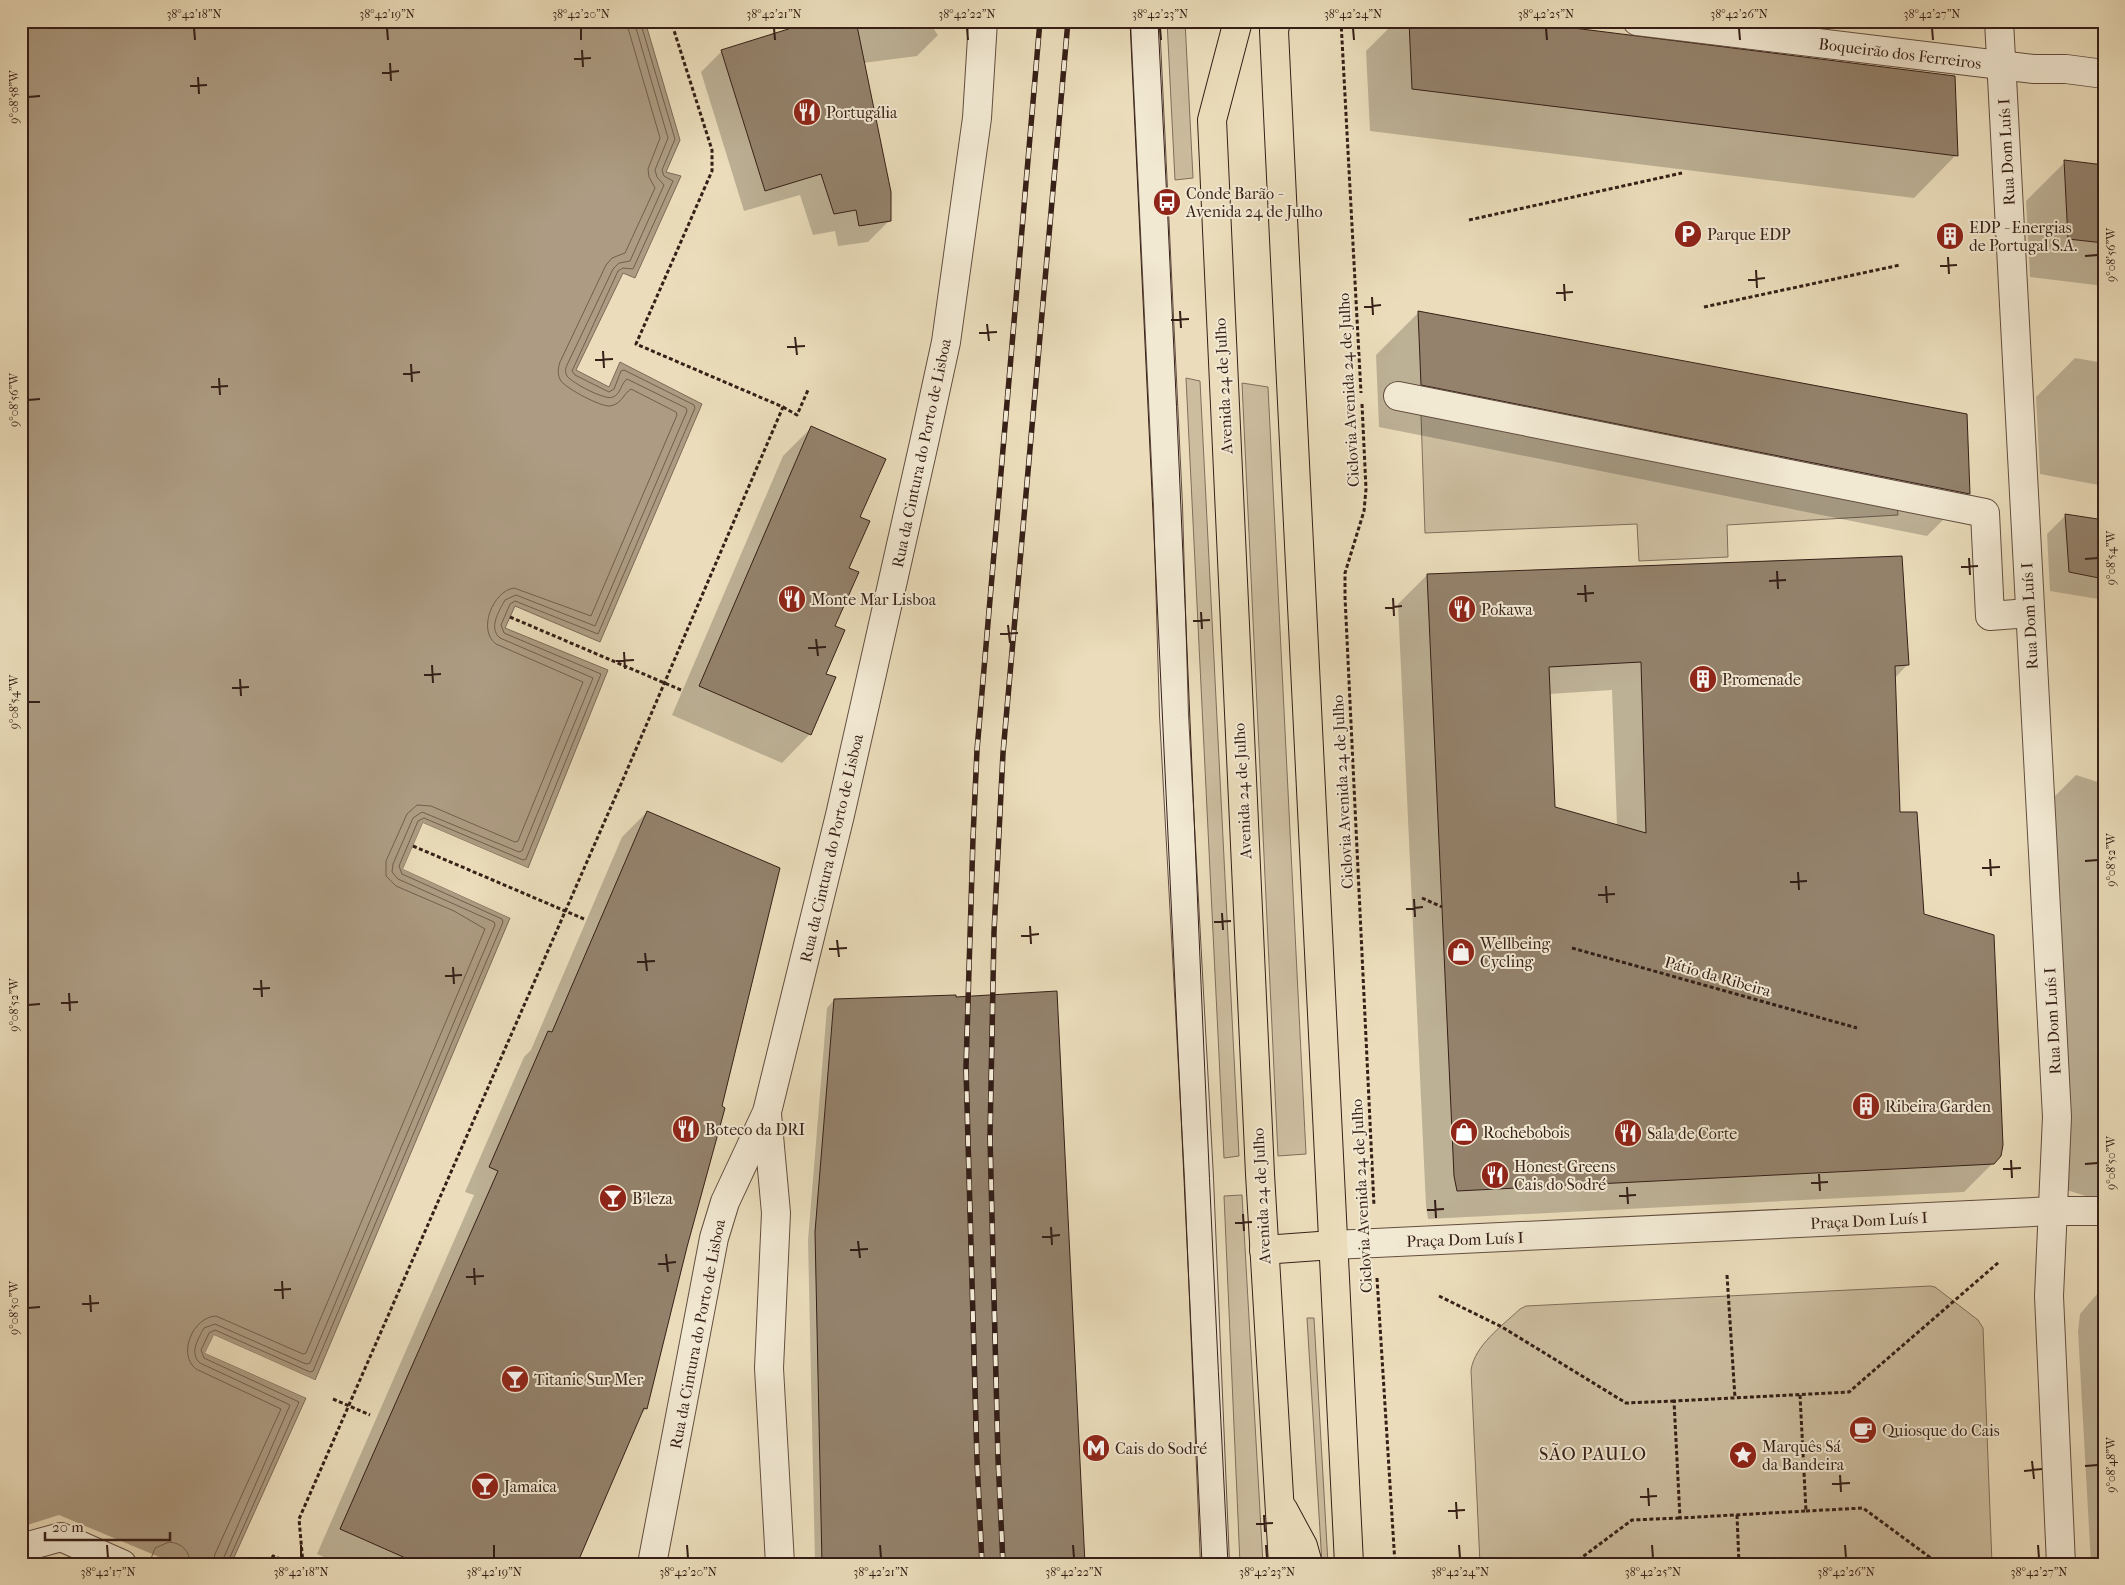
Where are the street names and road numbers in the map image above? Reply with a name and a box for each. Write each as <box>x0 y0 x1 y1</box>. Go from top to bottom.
street label: Boqueirão dos Ferreiros <box>1818 34 1982 73</box>
street label: Rua Dom Luís I <box>1994 98 2019 206</box>
street label: Ciclovia Avenida 24 de Julho <box>1334 292 1363 488</box>
street label: Avenida 24 de Julho <box>1210 317 1237 456</box>
street label: Rua da Cintura do Porto de Lisboa <box>888 336 955 569</box>
street label: Rua Dom Luís I <box>2017 562 2042 670</box>
street label: Ciclovia Avenida 24 de Julho <box>1328 694 1357 890</box>
street label: Avenida 24 de Julho <box>1229 722 1256 861</box>
street label: Rua da Cintura do Porto de Lisboa <box>796 732 867 964</box>
street label: Pátio da Ribeira <box>1663 952 1774 1001</box>
street label: Rua Dom Luís I <box>2040 967 2065 1075</box>
street label: Ciclovia Avenida 24 de Julho <box>1347 1098 1376 1294</box>
street label: Avenida 24 de Julho <box>1248 1127 1275 1266</box>
street label: Praça Dom Luís I <box>1810 1208 1928 1233</box>
street label: Rua da Cintura do Porto de Lisboa <box>666 1217 729 1451</box>
street label: Praça Dom Luís I <box>1406 1228 1524 1251</box>

